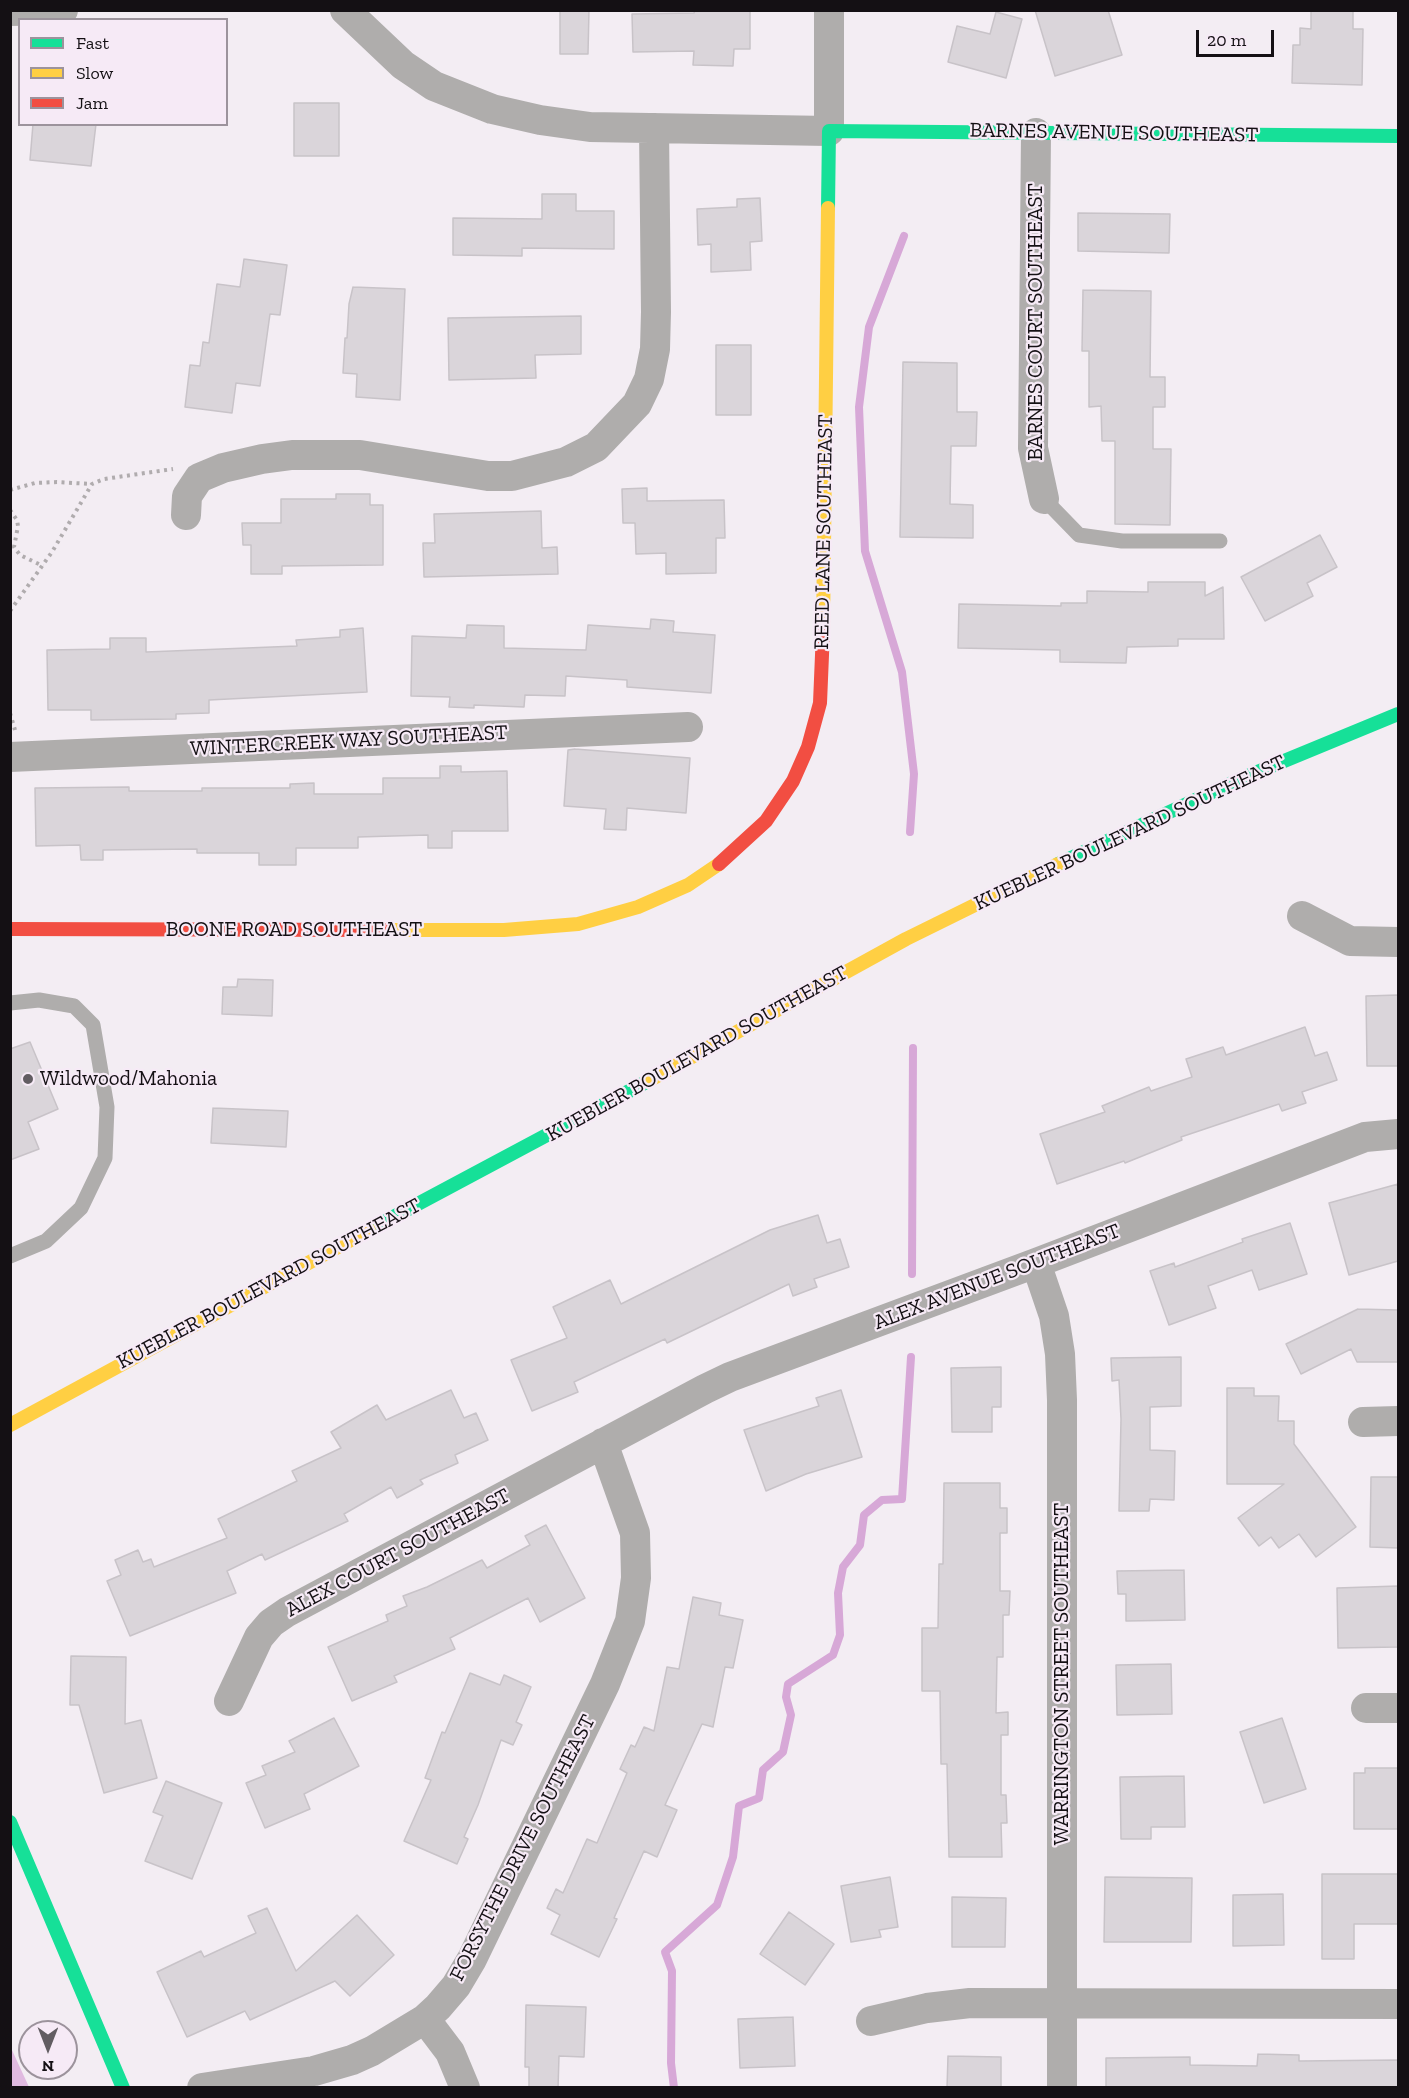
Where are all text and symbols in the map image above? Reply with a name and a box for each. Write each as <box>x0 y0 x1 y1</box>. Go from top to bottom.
legend <box>18 18 228 126</box>
scale bar <box>1199 18 1277 56</box>
text: 20 m <box>1207 29 1246 51</box>
text: Fast <box>76 32 109 54</box>
text: Slow <box>76 62 113 84</box>
text: Jam <box>76 92 108 114</box>
street label: BARNES AVENUE SOUTHEAST <box>969 118 1259 148</box>
street label: BARNES COURT SOUTHEAST <box>1023 183 1049 461</box>
street label: REED LANE SOUTHEAST <box>809 414 839 650</box>
street label: WINTERCREEK WAY SOUTHEAST <box>190 720 508 762</box>
street label: KUEBLER BOULEVARD SOUTHEAST <box>970 750 1290 916</box>
street label: BOONE ROAD SOUTHEAST <box>166 917 422 943</box>
street label: KUEBLER BOULEVARD SOUTHEAST <box>542 960 852 1148</box>
place label: Wildwood/Mahonia <box>40 1066 217 1092</box>
marker: Wildwood/Mahonia <box>21 1072 35 1086</box>
street label: KUEBLER BOULEVARD SOUTHEAST <box>113 1193 425 1375</box>
street label: ALEX AVENUE SOUTHEAST <box>870 1218 1124 1336</box>
street label: ALEX COURT SOUTHEAST <box>282 1483 514 1623</box>
street label: WARRINGTON STREET SOUTHEAST <box>1049 1503 1075 1845</box>
street label: FORSYTHE DRIVE SOUTHEAST <box>445 1711 601 1985</box>
north arrow <box>18 2020 78 2080</box>
text: N <box>42 2057 54 2076</box>

